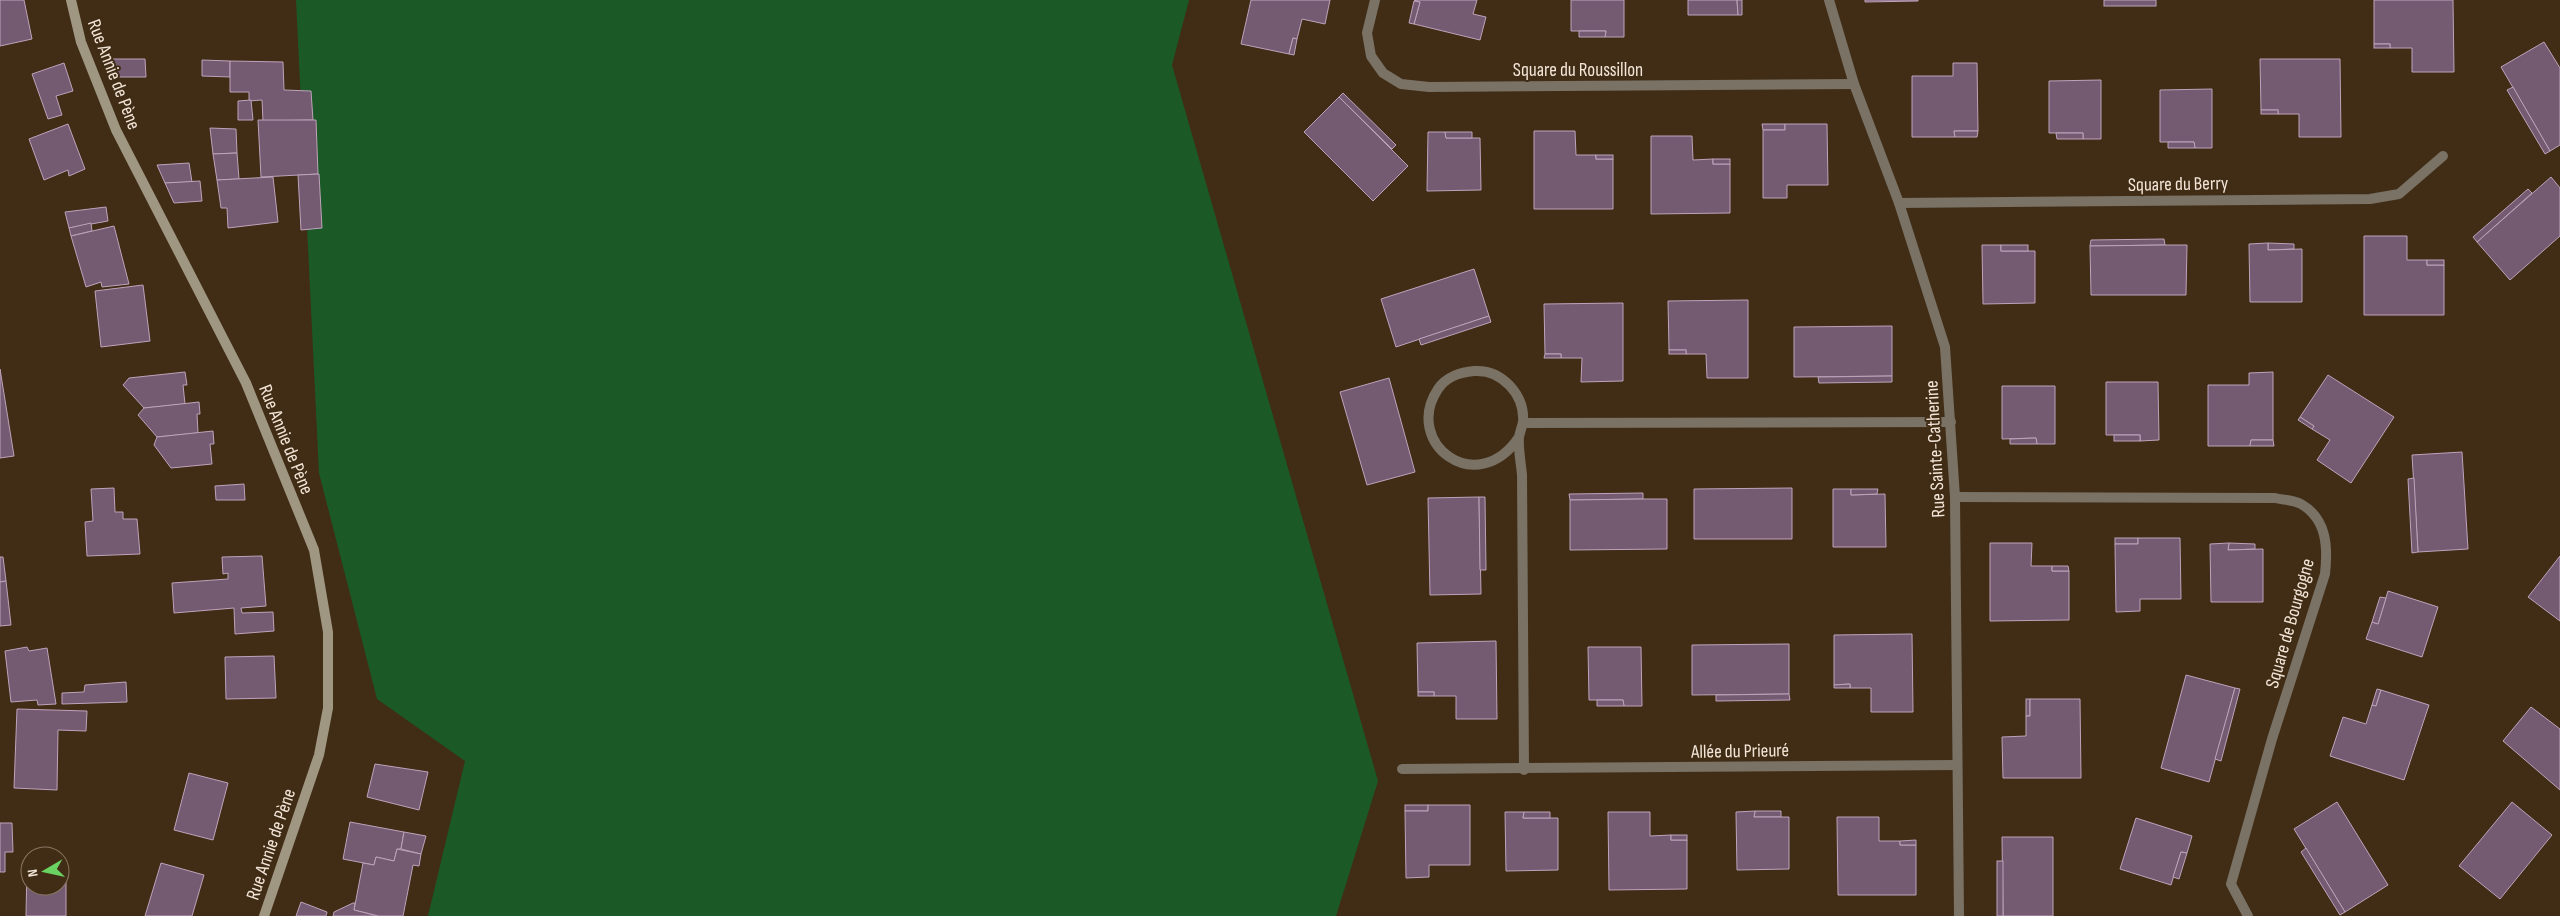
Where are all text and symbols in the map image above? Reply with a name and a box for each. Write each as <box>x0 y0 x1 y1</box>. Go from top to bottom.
street label: Rue Annie de Pène <box>82 16 145 133</box>
street label: Square du Roussillon <box>1513 59 1643 82</box>
street label: Square du Berry <box>2128 172 2229 197</box>
street label: Rue Sainte-Catherine <box>1920 380 1951 518</box>
street label: Rue Annie de Pène <box>253 381 318 498</box>
street label: Square de Bourgogne <box>2261 556 2320 691</box>
street label: Allée du Prieuré <box>1690 739 1789 764</box>
street label: Rue Annie de Pène <box>242 786 301 903</box>
north arrow <box>20 846 70 896</box>
text: N <box>24 868 42 878</box>

